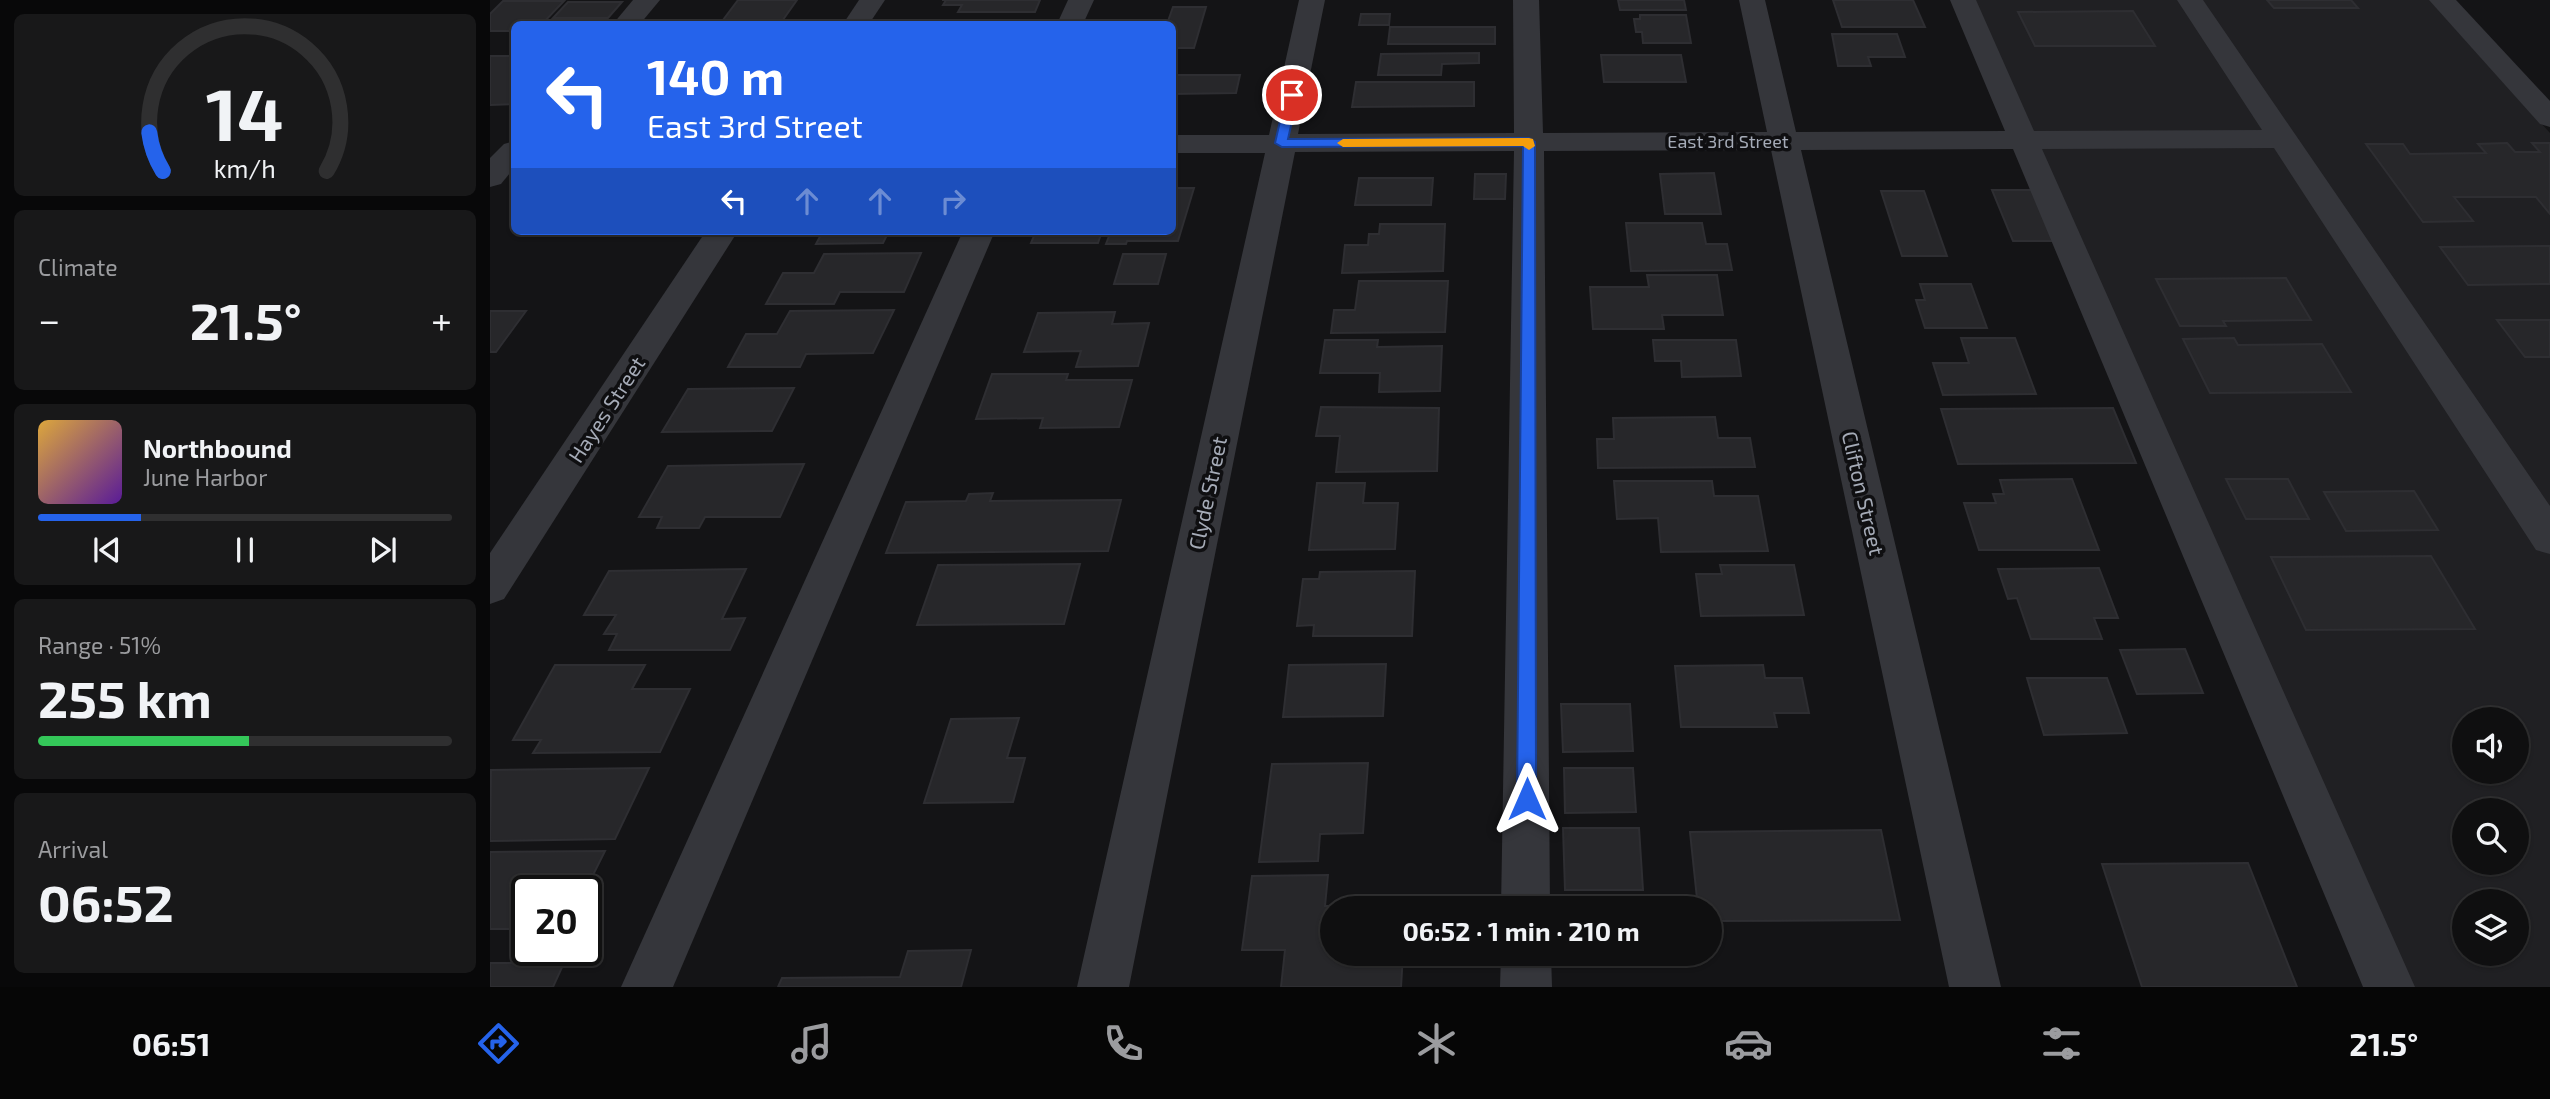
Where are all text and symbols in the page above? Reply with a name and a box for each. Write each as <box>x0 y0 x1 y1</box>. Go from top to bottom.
text: 140 m <box>647 46 784 105</box>
icon: left <box>532 49 623 140</box>
pin <box>1262 65 1322 125</box>
text: 14 <box>206 68 284 156</box>
icon: arrive <box>1273 76 1311 114</box>
text: East 3rd Street <box>647 106 863 144</box>
street label: East 3rd Street <box>1667 130 1789 152</box>
text: km/h <box>214 153 276 183</box>
icon: left <box>715 182 753 220</box>
icon: ahead <box>788 182 826 220</box>
icon: ahead <box>861 182 899 220</box>
icon: right <box>934 182 972 220</box>
text: Climate <box>38 253 118 281</box>
text: 21.5° <box>190 288 302 350</box>
text: − <box>38 296 60 342</box>
text: + <box>431 296 452 342</box>
street label: Hayes Street <box>562 351 650 467</box>
street label: Clifton Street <box>1838 429 1890 557</box>
text: Northbound <box>143 432 292 463</box>
street label: Clyde Street <box>1183 434 1231 552</box>
text: June Harbor <box>143 463 267 491</box>
icon: previous <box>88 531 126 569</box>
icon: pause <box>226 531 264 569</box>
icon: next <box>364 531 402 569</box>
text: Range · 51% <box>38 631 161 659</box>
text: 255 km <box>38 666 212 728</box>
map controls <box>2452 707 2529 966</box>
button: sound <box>2452 707 2529 784</box>
position arrow <box>1490 762 1564 836</box>
button: search <box>2452 798 2529 875</box>
text: Arrival <box>38 835 108 863</box>
text: 06:52 <box>38 870 174 932</box>
speed limit sign: 20 <box>511 875 602 966</box>
button: layers <box>2452 889 2529 966</box>
text: 06:52 · 1 min · 210 m <box>1402 915 1640 946</box>
icon: directions <box>474 1019 523 1068</box>
icon: music <box>787 1019 836 1068</box>
icon: phone <box>1099 1019 1148 1068</box>
icon: climate <box>1412 1019 1461 1068</box>
icon: car <box>1724 1019 1773 1068</box>
icon: filters <box>2037 1019 2086 1068</box>
text: 06:51 <box>132 1024 211 1062</box>
text: 21.5° <box>2349 1024 2418 1062</box>

